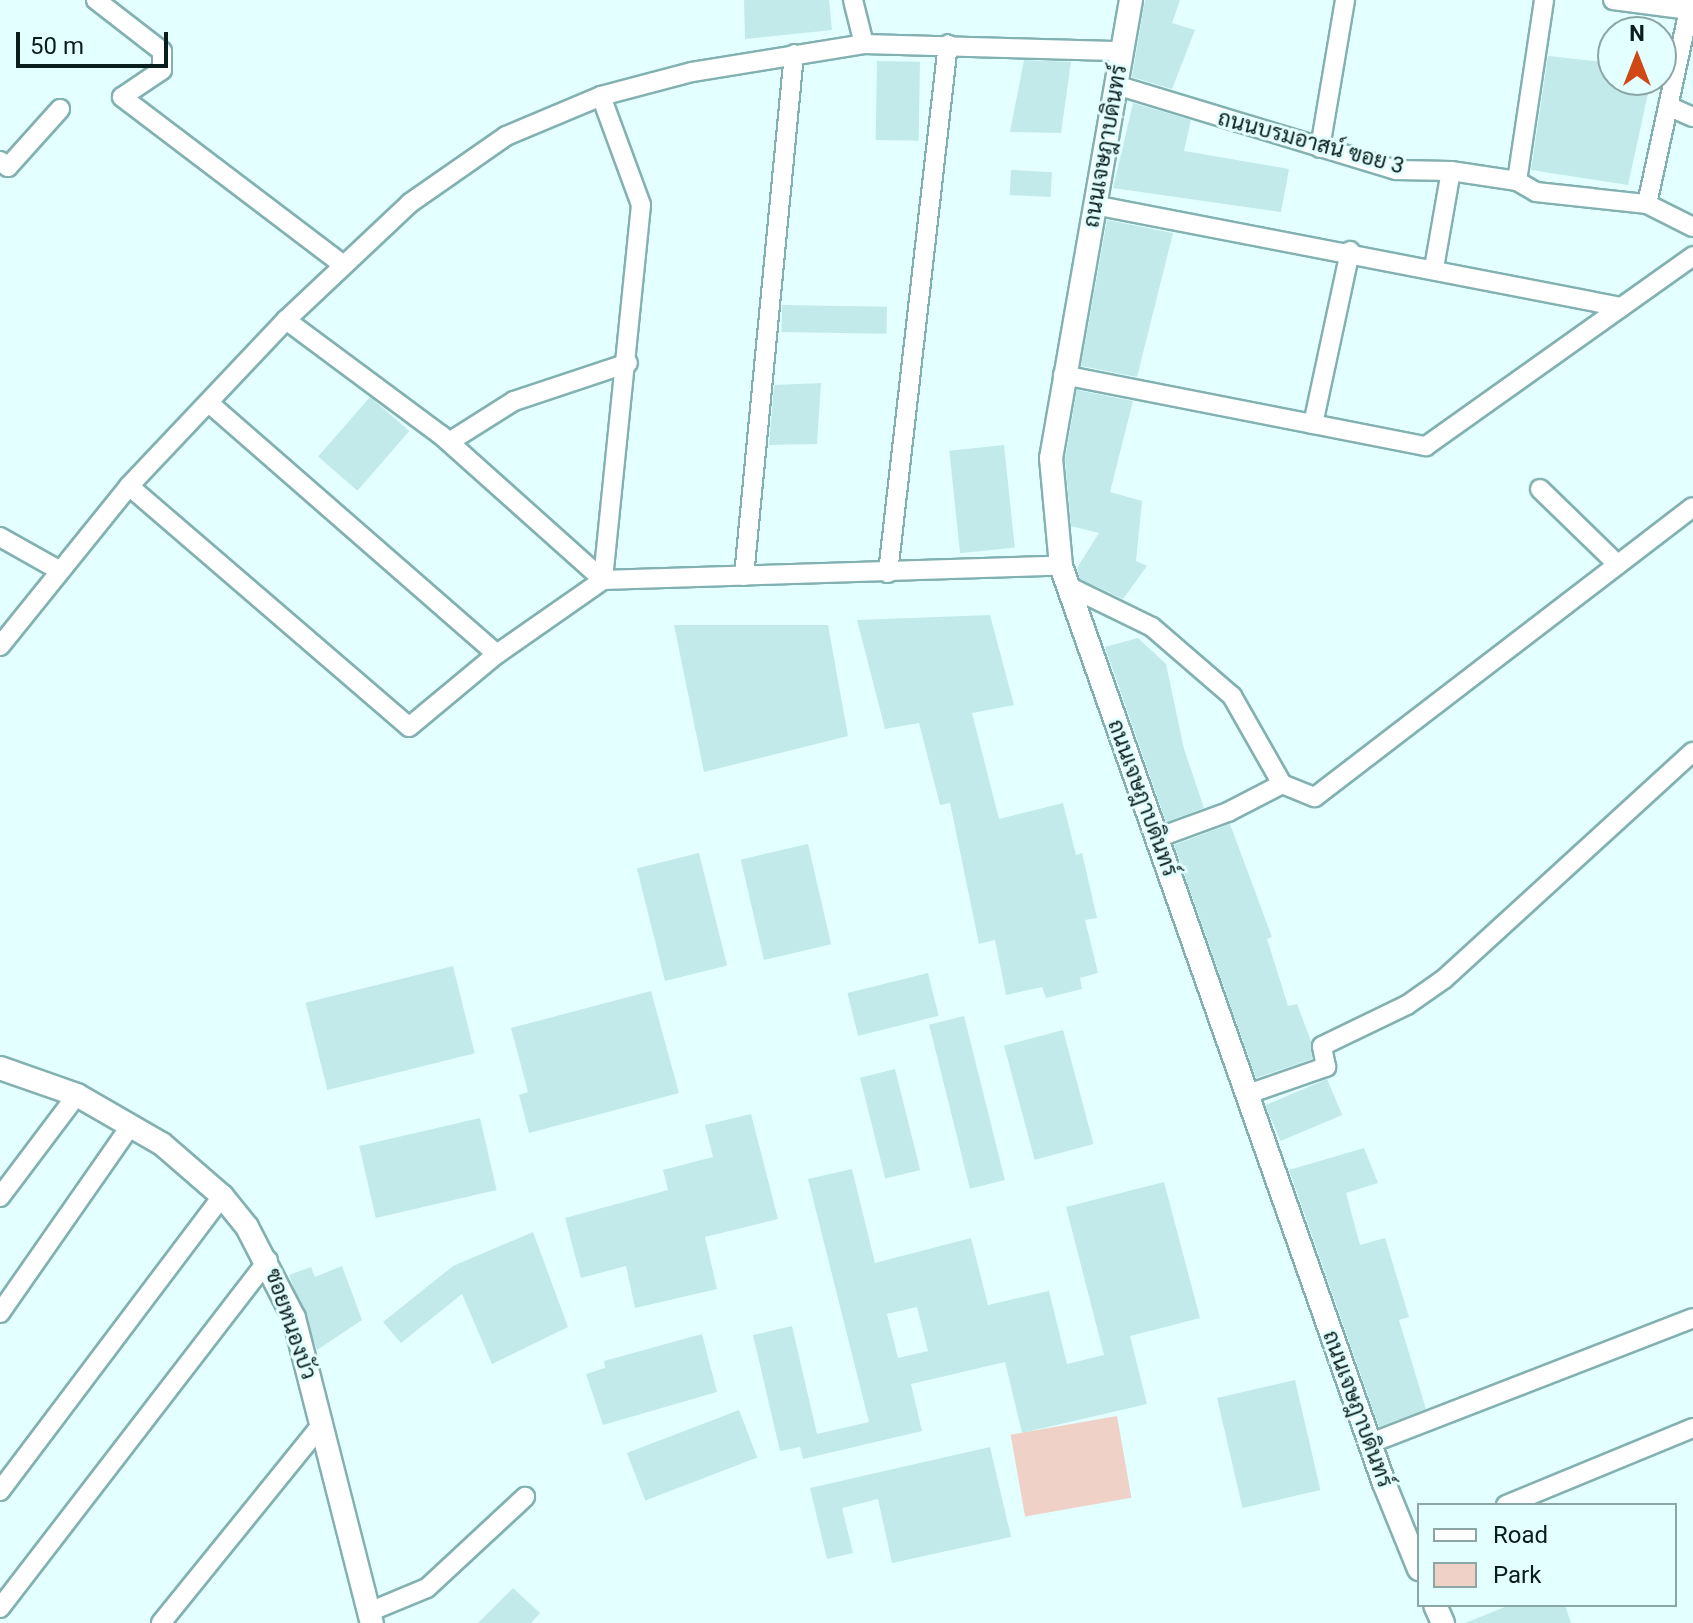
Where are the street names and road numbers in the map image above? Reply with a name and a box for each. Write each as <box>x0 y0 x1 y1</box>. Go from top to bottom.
street label: ถนนเจษฎาบดินทร์ <box>1078 62 1132 230</box>
street label: ถนนบรมอาสน์ ฃอย 3 <box>1215 104 1407 180</box>
street label: ถนนเจษฎาบดินทร์ <box>1102 716 1184 880</box>
street label: ซอยหนองบัว <box>260 1265 322 1383</box>
street label: ถนนเจษฎาบดินทร์ <box>1317 1327 1399 1491</box>

